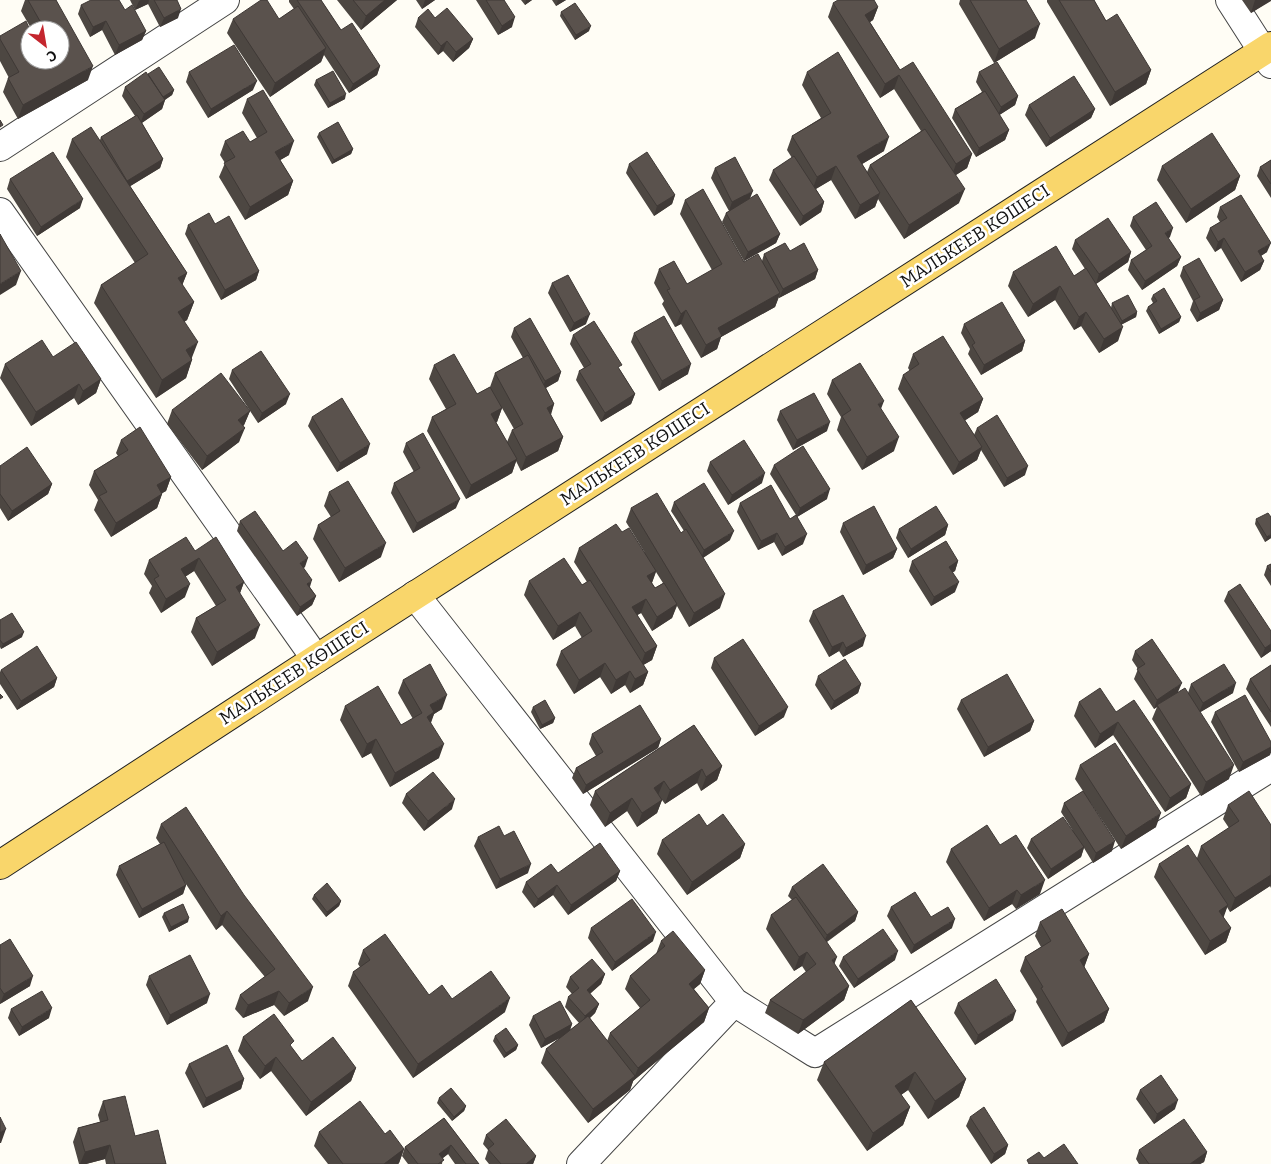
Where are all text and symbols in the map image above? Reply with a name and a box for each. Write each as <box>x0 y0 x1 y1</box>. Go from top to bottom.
north arrow <box>20 20 70 70</box>
text: С <box>43 46 60 65</box>
street label: МАЛЬКЕЕВ КӨШЕСІ <box>896 180 1054 292</box>
street label: МАЛЬКЕЕВ КӨШЕСІ <box>556 398 714 510</box>
street label: МАЛЬКЕЕВ КӨШЕСІ <box>215 617 373 729</box>

